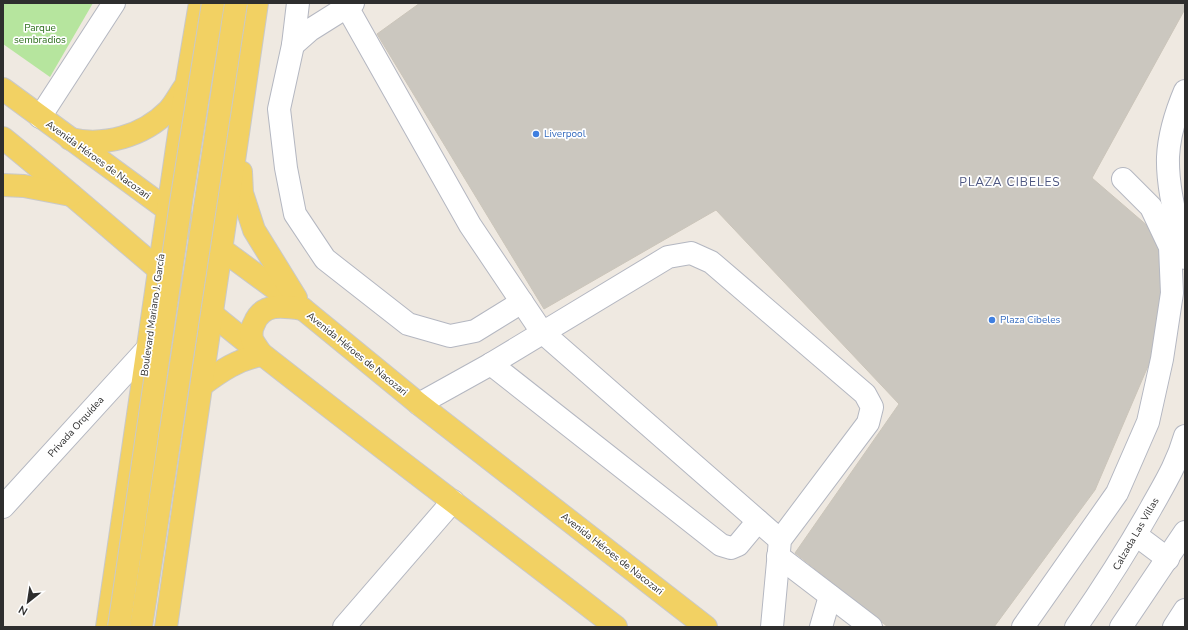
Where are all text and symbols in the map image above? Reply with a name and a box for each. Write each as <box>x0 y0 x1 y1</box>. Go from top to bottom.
park label: Parque sembradios <box>14 21 66 47</box>
street label: Avenida Héroes de Nacozari <box>43 117 153 203</box>
place label: Liverpool <box>544 127 586 141</box>
marker: Liverpool <box>531 129 541 139</box>
district label: PLAZA CIBELES <box>959 174 1061 190</box>
street label: Boulevard Mariano J. García <box>137 253 169 377</box>
street label: Avenida Héroes de Nacozari <box>304 309 410 399</box>
place label: Plaza Cibeles <box>1000 313 1060 327</box>
marker: Plaza Cibeles <box>987 315 997 325</box>
street label: Privada Orquídea <box>45 393 107 461</box>
street label: Calzada Las Villas <box>1109 495 1163 573</box>
street label: Avenida Héroes de Nacozari <box>558 510 666 598</box>
north arrow <box>8 582 48 622</box>
text: N <box>16 602 31 619</box>

